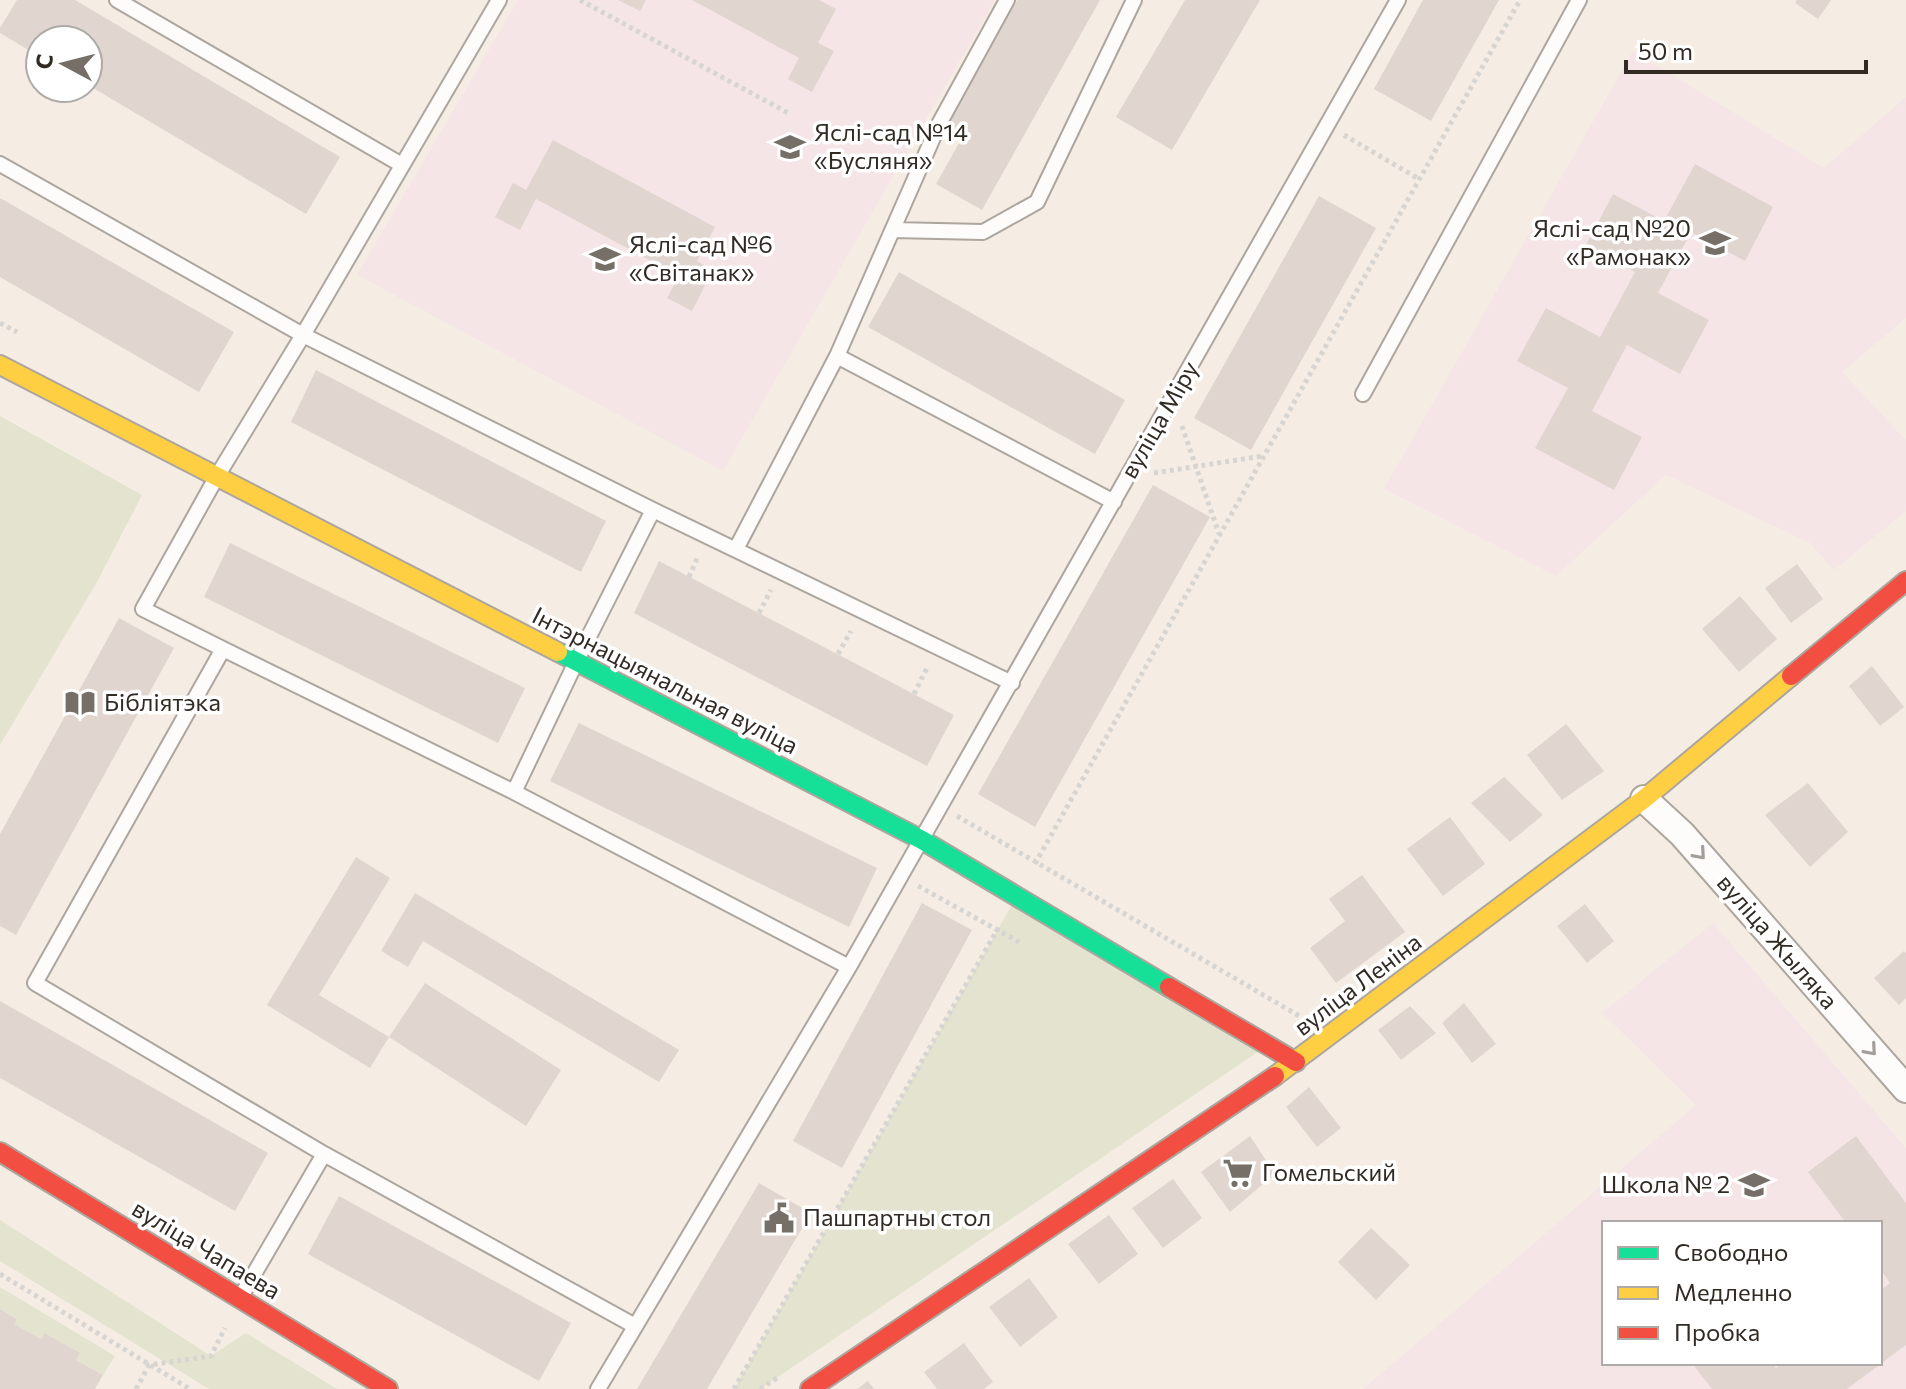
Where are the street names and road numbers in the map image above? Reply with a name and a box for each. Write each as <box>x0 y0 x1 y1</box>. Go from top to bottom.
street label: вуліца Міру <box>1113 355 1204 483</box>
street label: Інтэрнацыянальная вуліца <box>528 600 803 759</box>
street label: вуліца Жыляка <box>1712 868 1845 1014</box>
street label: вуліца Леніна <box>1288 926 1427 1041</box>
street label: вуліца Чапаева <box>127 1193 286 1304</box>

